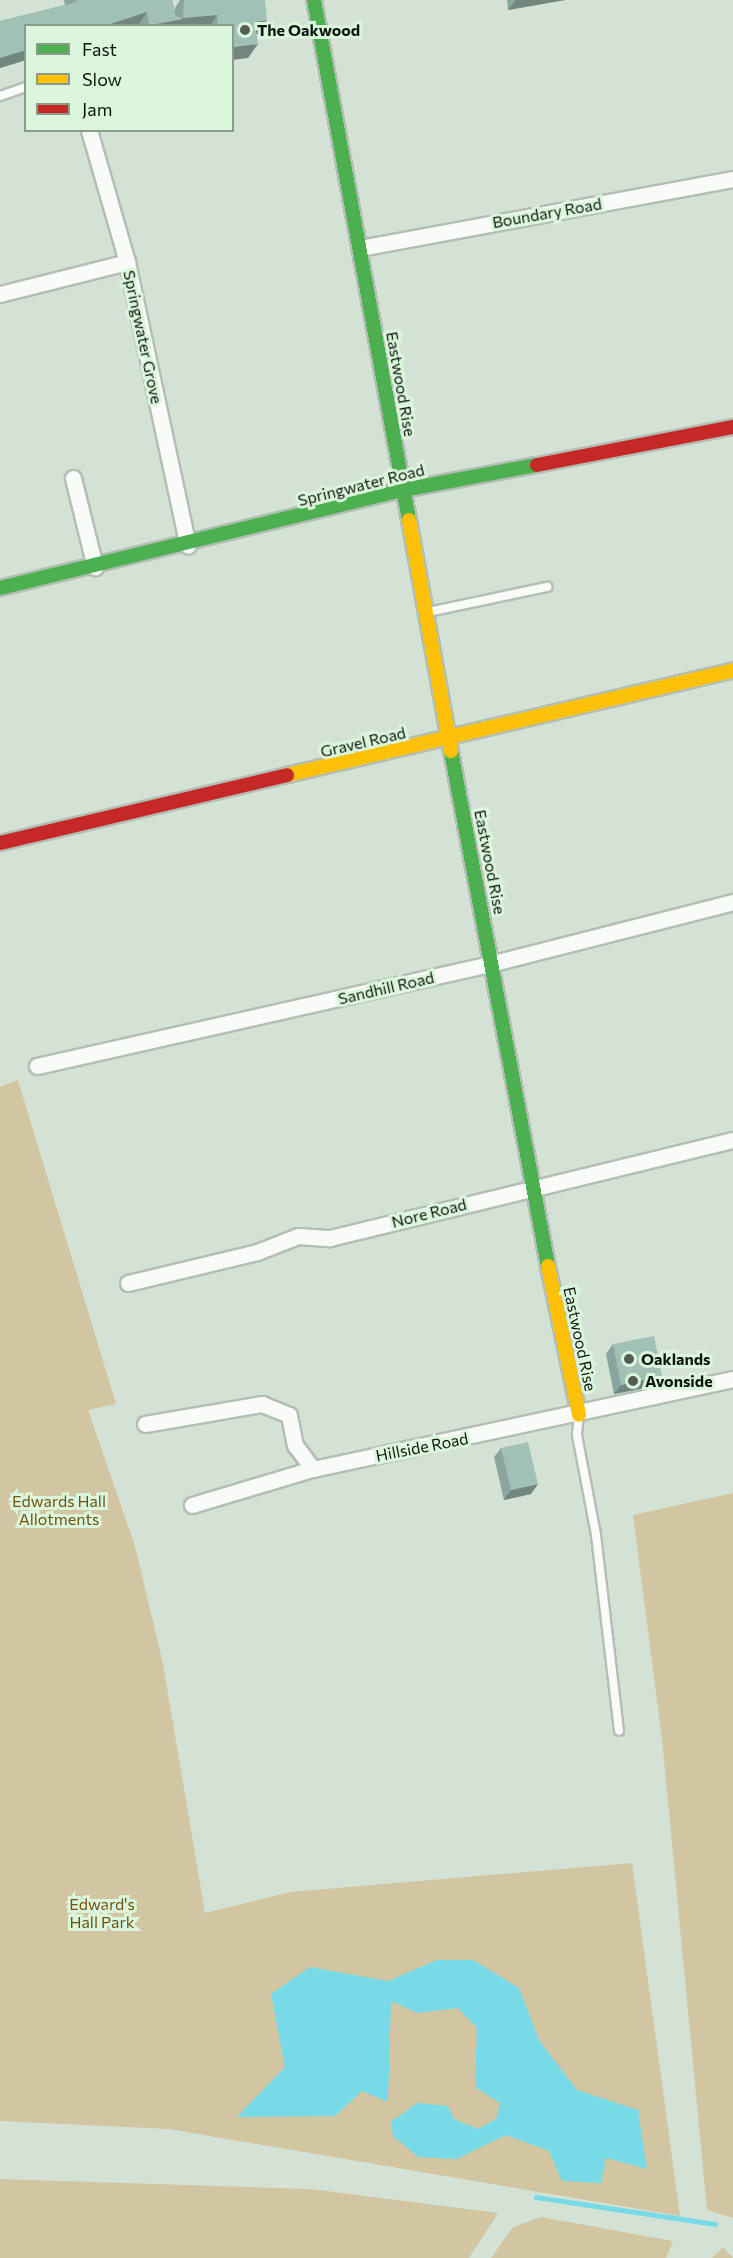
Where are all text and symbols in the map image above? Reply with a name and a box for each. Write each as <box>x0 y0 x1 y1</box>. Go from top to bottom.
place label: The Oakwood <box>257 20 360 40</box>
marker: The Oakwood <box>238 23 252 37</box>
legend <box>24 24 234 132</box>
text: Fast <box>82 38 117 60</box>
text: Slow <box>82 68 122 90</box>
text: Jam <box>82 98 112 120</box>
street label: Boundary Road <box>491 194 603 232</box>
street label: Springwater Grove <box>119 268 167 406</box>
street label: Eastwood Rise <box>382 330 420 438</box>
street label: Springwater Road <box>296 460 426 510</box>
street label: Gravel Road <box>318 723 408 761</box>
street label: Eastwood Rise <box>470 808 510 916</box>
street label: Sandhill Road <box>336 968 436 1008</box>
street label: Nore Road <box>390 1194 468 1232</box>
street label: Eastwood Rise <box>560 1285 600 1393</box>
place label: Oaklands <box>641 1349 711 1369</box>
marker: Oaklands <box>622 1352 636 1366</box>
place label: Avonside <box>645 1371 713 1391</box>
marker: Avonside <box>626 1374 640 1388</box>
street label: Hillside Road <box>374 1429 470 1465</box>
park label: Edwards Hall Allotments <box>12 1491 106 1529</box>
park label: Edward's Hall Park <box>69 1894 135 1932</box>

